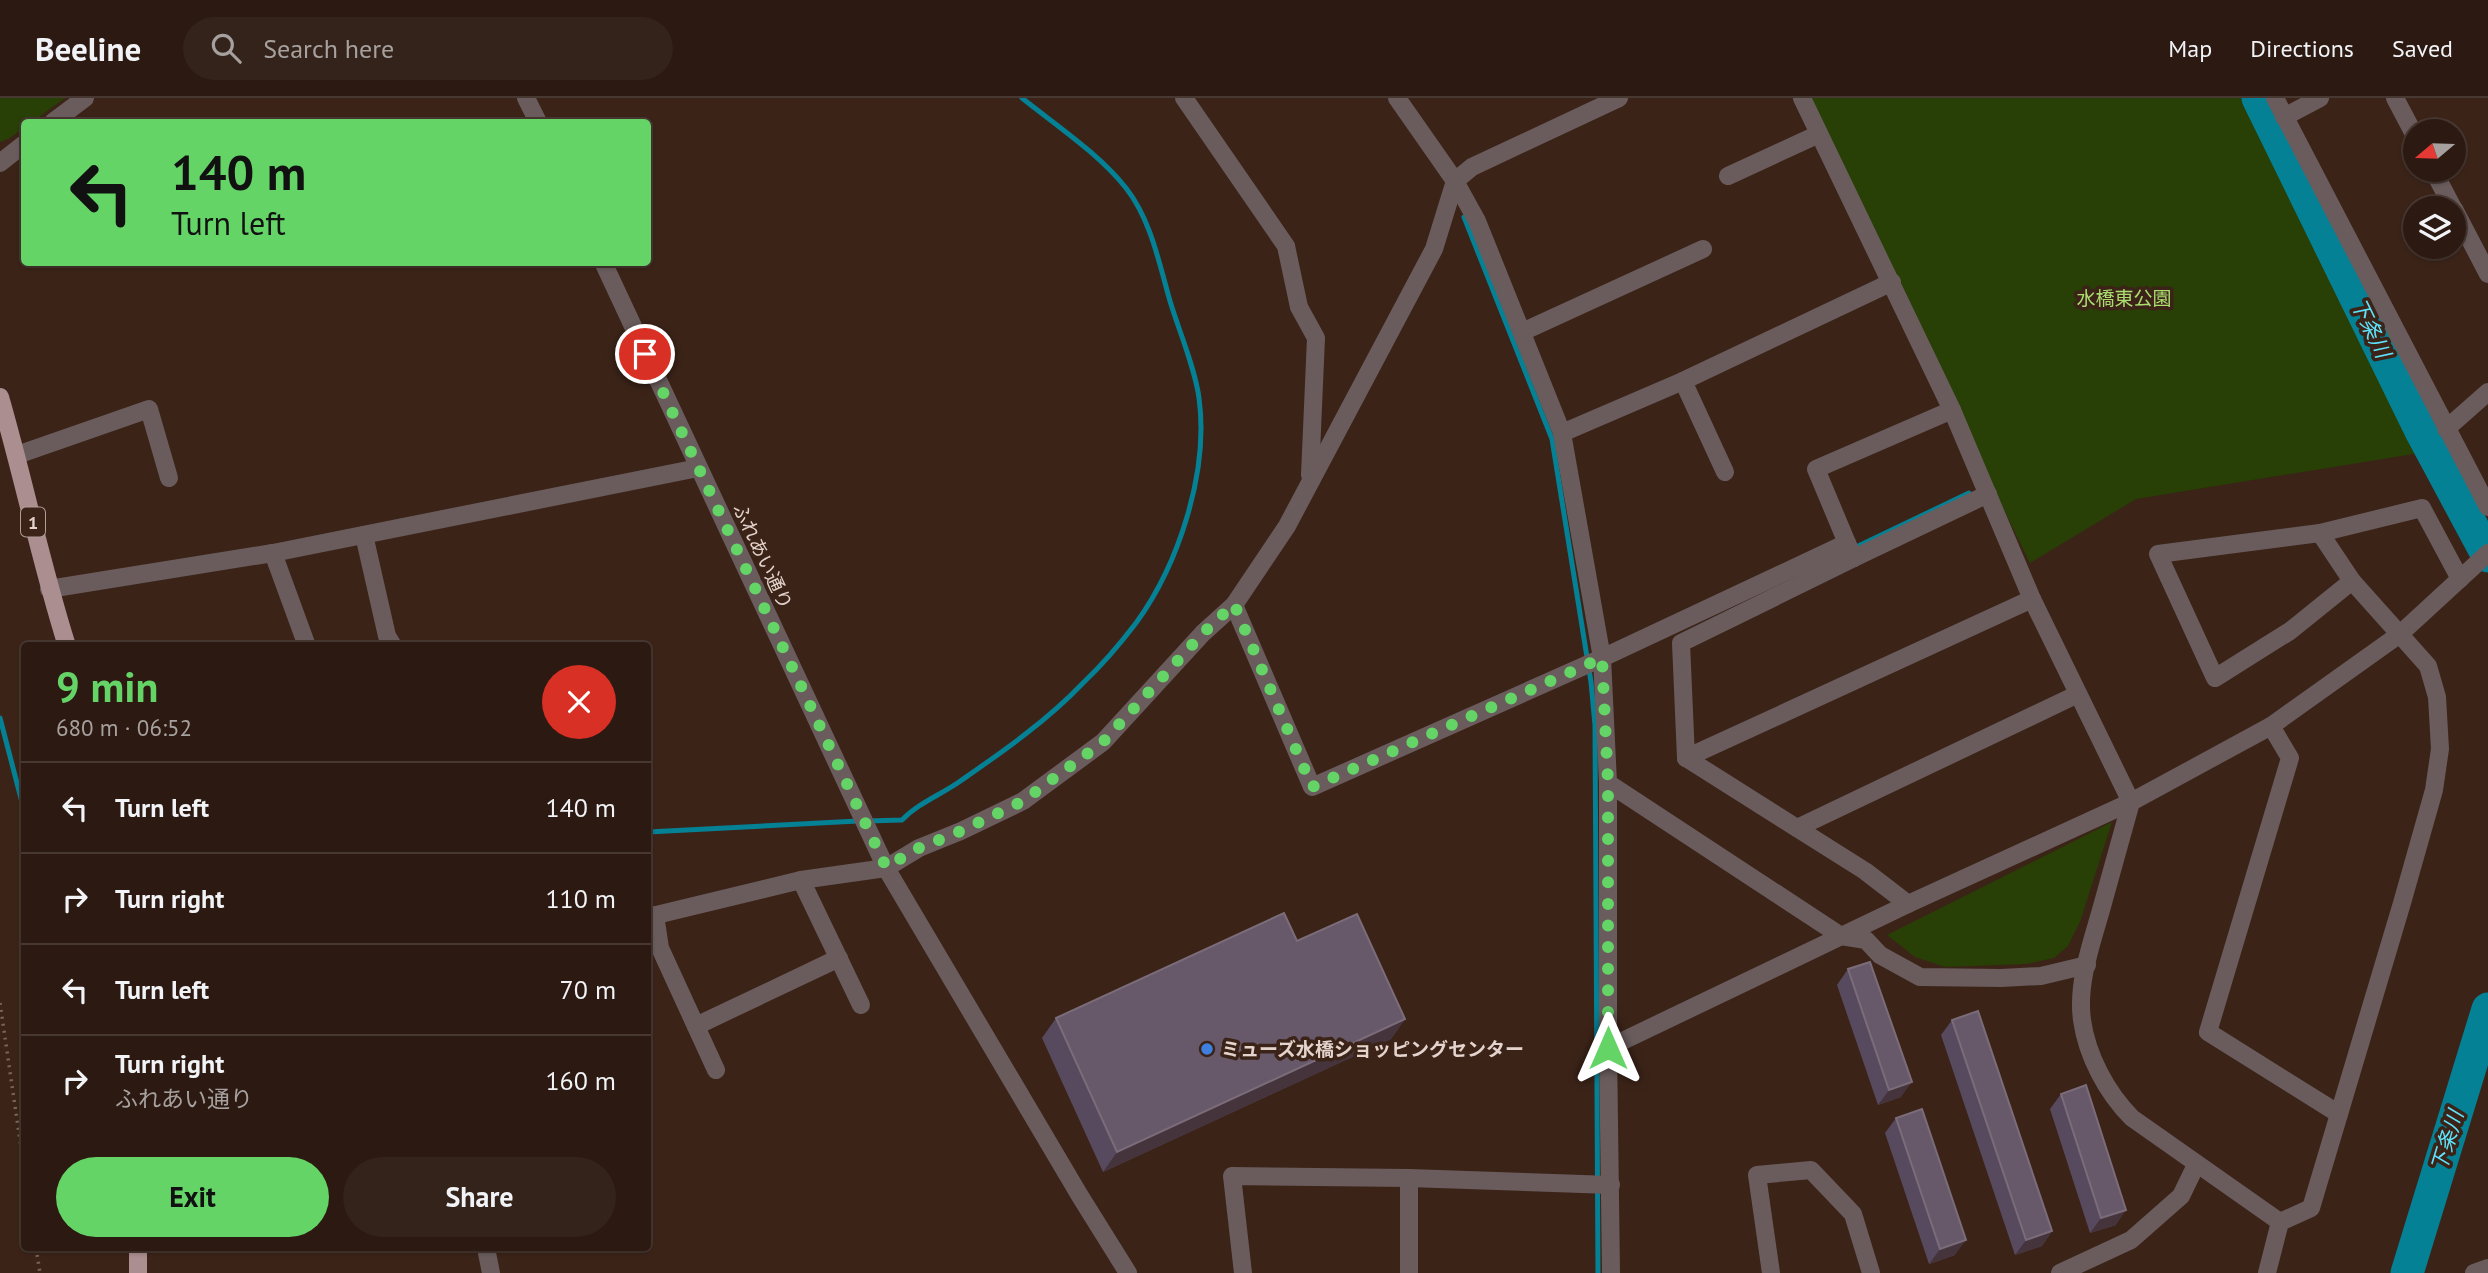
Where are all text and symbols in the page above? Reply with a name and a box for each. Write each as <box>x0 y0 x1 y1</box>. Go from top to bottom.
search box <box>183 17 673 80</box>
text: Beeline <box>35 27 141 70</box>
icon: search <box>207 29 245 67</box>
text: Search here <box>263 32 394 65</box>
text: Map <box>2168 33 2212 64</box>
text: Directions <box>2250 33 2354 64</box>
text: Saved <box>2392 33 2453 64</box>
north arrow <box>2403 119 2466 182</box>
map controls <box>2403 119 2466 259</box>
text: 140 m <box>171 140 306 204</box>
icon: left <box>56 147 147 238</box>
button: layers <box>2403 196 2466 259</box>
text: Turn left <box>171 202 286 244</box>
park label: 水橋東公園 <box>2076 286 2172 310</box>
water label: 下条川 <box>2345 294 2398 364</box>
pin <box>615 324 675 384</box>
icon: arrive <box>626 335 664 373</box>
street label: ふれあい通り <box>728 499 798 613</box>
road number: 1 <box>21 508 45 536</box>
text: 9 min <box>56 659 158 714</box>
button: close <box>542 665 616 739</box>
text: 680 m · 06:52 <box>56 713 192 742</box>
icon: left <box>56 789 94 827</box>
text: Turn left <box>115 791 209 824</box>
text: 140 m <box>545 791 616 824</box>
icon: right <box>56 880 94 918</box>
text: Turn right <box>115 882 224 915</box>
text: 110 m <box>545 882 616 915</box>
icon: left <box>56 971 94 1009</box>
text: Turn left <box>115 973 209 1006</box>
text: 70 m <box>560 973 616 1006</box>
position arrow <box>1571 1011 1645 1085</box>
place label: ミューズ水橋ショッピングセンター <box>1221 1037 1524 1061</box>
marker: ミューズ水橋ショッピングセンター <box>1199 1041 1215 1057</box>
text: Turn right <box>115 1047 224 1080</box>
icon: right <box>56 1062 94 1100</box>
text: 160 m <box>545 1064 616 1097</box>
text: ふれあい通り <box>115 1084 253 1113</box>
water label: 下条川 <box>2425 1105 2470 1175</box>
button: Exit <box>56 1157 329 1237</box>
button: Share <box>343 1157 616 1237</box>

